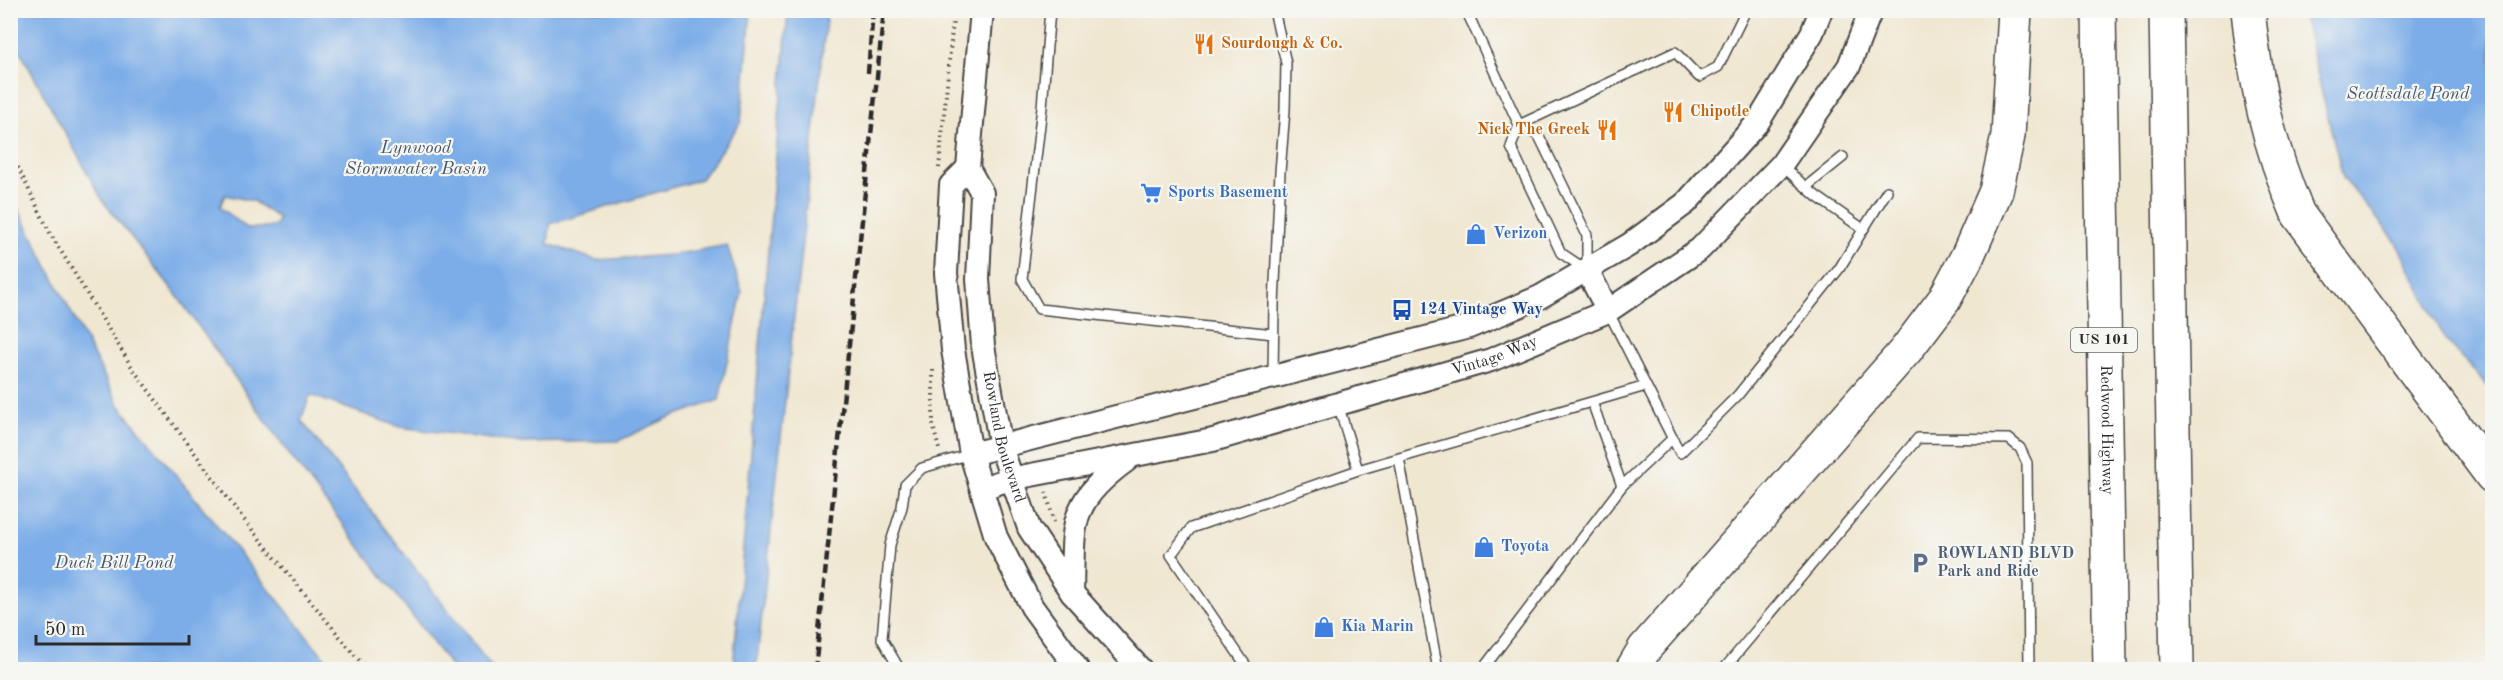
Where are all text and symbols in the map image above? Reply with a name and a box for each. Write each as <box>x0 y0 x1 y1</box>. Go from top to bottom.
restaurant icon: Sourdough & Co. <box>1192 32 1216 56</box>
place label: Sourdough & Co. <box>1221 36 1343 52</box>
water label: Scottsdale Pond <box>2347 85 2470 103</box>
restaurant icon: Chipotle <box>1661 100 1685 124</box>
place label: Chipotle <box>1690 104 1749 120</box>
restaurant icon: Nick The Greek <box>1595 118 1619 142</box>
place label: Nick The Greek <box>1477 122 1590 138</box>
water label: Lynwood Stormwater Basin <box>345 139 487 178</box>
supermarket icon: Sports Basement <box>1139 181 1163 205</box>
place label: Sports Basement <box>1168 185 1288 201</box>
shop icon: Verizon <box>1464 222 1488 246</box>
place label: Verizon <box>1493 226 1547 242</box>
bus stop icon: 124 Vintage Way <box>1390 298 1414 322</box>
place label: 124 Vintage Way <box>1419 302 1543 318</box>
road number: US 101 <box>2071 328 2137 352</box>
street label: Vintage Way <box>1450 333 1541 379</box>
street label: Redwood Highway <box>2097 365 2115 496</box>
street label: Rowland Boulevard <box>980 370 1028 505</box>
shop icon: Toyota <box>1472 535 1496 559</box>
place label: Toyota <box>1501 539 1549 555</box>
place label: ROWLAND BLVD Park and Ride <box>1937 546 2074 580</box>
parking icon: ROWLAND BLVD Park and Ride <box>1908 551 1932 575</box>
water label: Duck Bill Pond <box>53 554 174 572</box>
scale bar <box>36 608 189 646</box>
shop icon: Kia Marin <box>1312 615 1336 639</box>
place label: Kia Marin <box>1341 619 1414 635</box>
text: 50 m <box>45 621 85 639</box>

